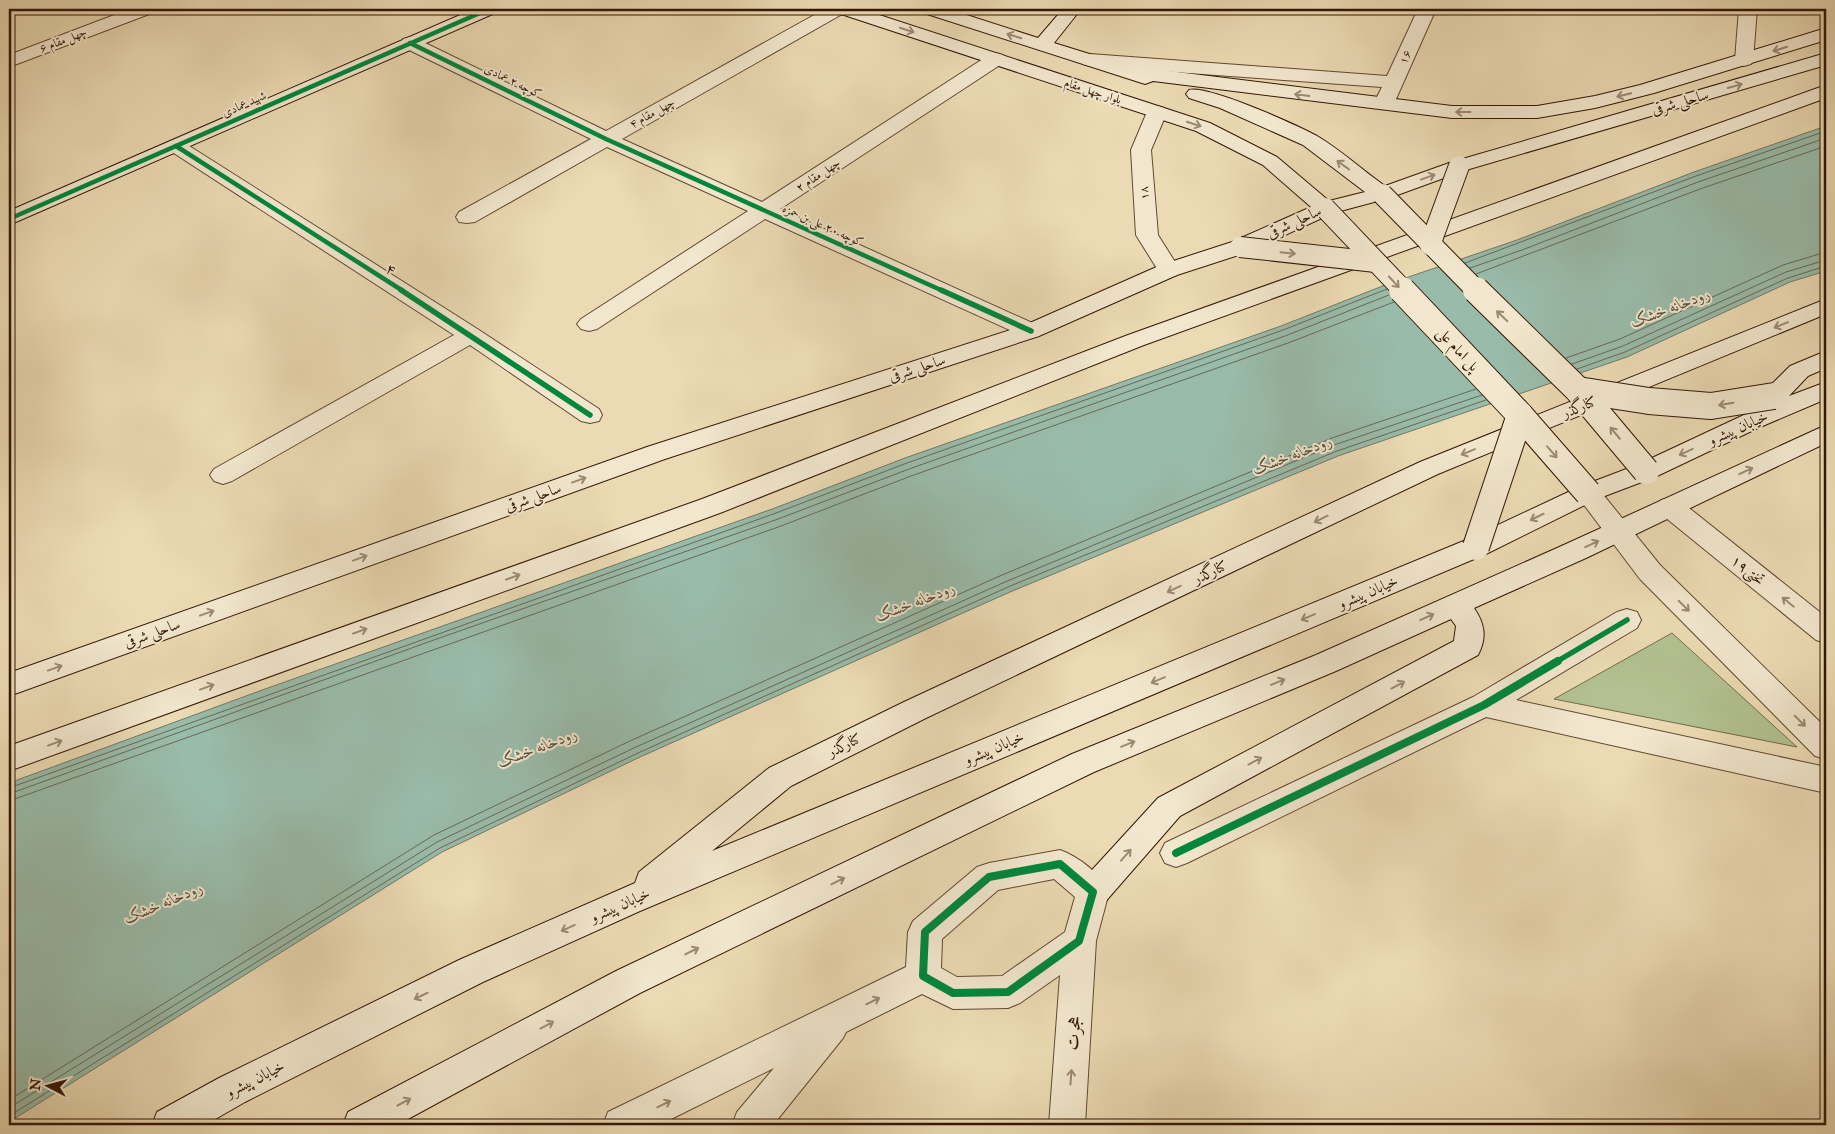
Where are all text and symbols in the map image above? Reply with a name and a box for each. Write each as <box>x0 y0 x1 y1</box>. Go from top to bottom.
street label: چهل مقام ۶ <box>37 24 90 59</box>
one-way arrow <box>899 25 915 35</box>
one-way arrow <box>1007 30 1023 40</box>
one-way arrow <box>1772 44 1788 54</box>
street label: ۱۶ <box>1396 48 1414 66</box>
street label: کوچه ۲ عمادی <box>481 61 544 103</box>
street label: بلوار چهل مقام <box>1061 75 1123 111</box>
one-way arrow <box>1726 81 1742 90</box>
street label: ساحلی شرقی <box>1649 85 1711 121</box>
street label: شهید عمادی <box>220 88 269 121</box>
one-way arrow <box>1294 90 1310 100</box>
one-way arrow <box>1617 91 1633 100</box>
street label: چهل مقام ۴ <box>627 95 679 135</box>
one-way arrow <box>1455 107 1472 117</box>
one-way arrow <box>1186 120 1202 130</box>
street label: چهل مقام ۲ <box>793 155 845 198</box>
one-way arrow <box>1336 160 1350 170</box>
one-way arrow <box>1420 172 1435 181</box>
street label: ۱۸ <box>1137 186 1151 200</box>
street label: کوچه ۲۰ علی بن حمزه <box>780 201 866 251</box>
street label: ساحلی شرقی <box>1264 202 1325 244</box>
one-way arrow <box>1280 248 1296 258</box>
street label: ۴ <box>382 259 400 279</box>
one-way arrow <box>1388 275 1400 288</box>
water label: رودخانه خشک <box>1628 284 1713 331</box>
one-way arrow <box>1496 310 1509 322</box>
one-way arrow <box>1774 321 1789 330</box>
street label: پل امام علی <box>1430 323 1484 378</box>
street label: ساحلی شرقی <box>886 350 948 387</box>
street label: کنارگذر <box>1556 390 1599 423</box>
one-way arrow <box>1718 399 1734 409</box>
street label: خیابان پیشرو <box>1704 407 1771 451</box>
one-way arrow <box>1609 427 1620 440</box>
water label: رودخانه خشک <box>1250 431 1335 478</box>
one-way arrow <box>1547 446 1558 459</box>
one-way arrow <box>1679 447 1694 457</box>
one-way arrow <box>1461 448 1476 457</box>
one-way arrow <box>1738 466 1753 476</box>
one-way arrow <box>571 475 587 484</box>
street label: ساحلی شرقی <box>502 479 564 517</box>
one-way arrow <box>1530 513 1545 523</box>
one-way arrow <box>1314 515 1329 525</box>
one-way arrow <box>1584 538 1599 548</box>
street label: تختی۱۹ <box>1726 551 1768 591</box>
one-way arrow <box>352 553 368 562</box>
street label: کنارگذر <box>1187 554 1230 589</box>
street label: خیابان پیشرو <box>1333 571 1401 614</box>
one-way arrow <box>505 572 520 581</box>
water label: رودخانه خشک <box>873 578 958 625</box>
one-way arrow <box>1167 585 1182 594</box>
one-way arrow <box>1782 596 1795 607</box>
one-way arrow <box>1678 600 1690 612</box>
one-way arrow <box>199 608 215 617</box>
one-way arrow <box>1419 612 1434 622</box>
one-way arrow <box>1301 613 1316 622</box>
street label: ساحلی شرقی <box>121 615 183 653</box>
one-way arrow <box>352 626 367 635</box>
one-way arrow <box>46 663 62 672</box>
one-way arrow <box>1151 675 1166 685</box>
one-way arrow <box>1271 677 1286 686</box>
one-way arrow <box>1390 680 1405 689</box>
one-way arrow <box>199 682 215 691</box>
one-way arrow <box>1793 714 1805 726</box>
water label: رودخانه خشک <box>495 724 580 771</box>
street label: کنارگذر <box>821 727 864 762</box>
street label: خیابان پیشرو <box>959 727 1027 770</box>
one-way arrow <box>46 738 62 747</box>
one-way arrow <box>1120 739 1135 749</box>
one-way arrow <box>1247 756 1262 766</box>
one-way arrow <box>1120 849 1131 862</box>
one-way arrow <box>830 875 845 885</box>
water label: رودخانه خشک <box>121 877 205 928</box>
street label: خیابان پیشرو <box>586 884 653 928</box>
one-way arrow <box>561 923 576 933</box>
one-way arrow <box>684 946 699 956</box>
one-way arrow <box>414 992 429 1001</box>
one-way arrow <box>865 996 880 1005</box>
street label: هجرت <box>1061 1015 1086 1051</box>
one-way arrow <box>539 1020 554 1029</box>
street label: خیابان پیشرو <box>221 1057 288 1103</box>
north arrow <box>22 1062 72 1112</box>
one-way arrow <box>1066 1069 1075 1085</box>
text: N <box>26 1078 45 1091</box>
one-way arrow <box>396 1097 411 1106</box>
one-way arrow <box>656 1099 671 1108</box>

